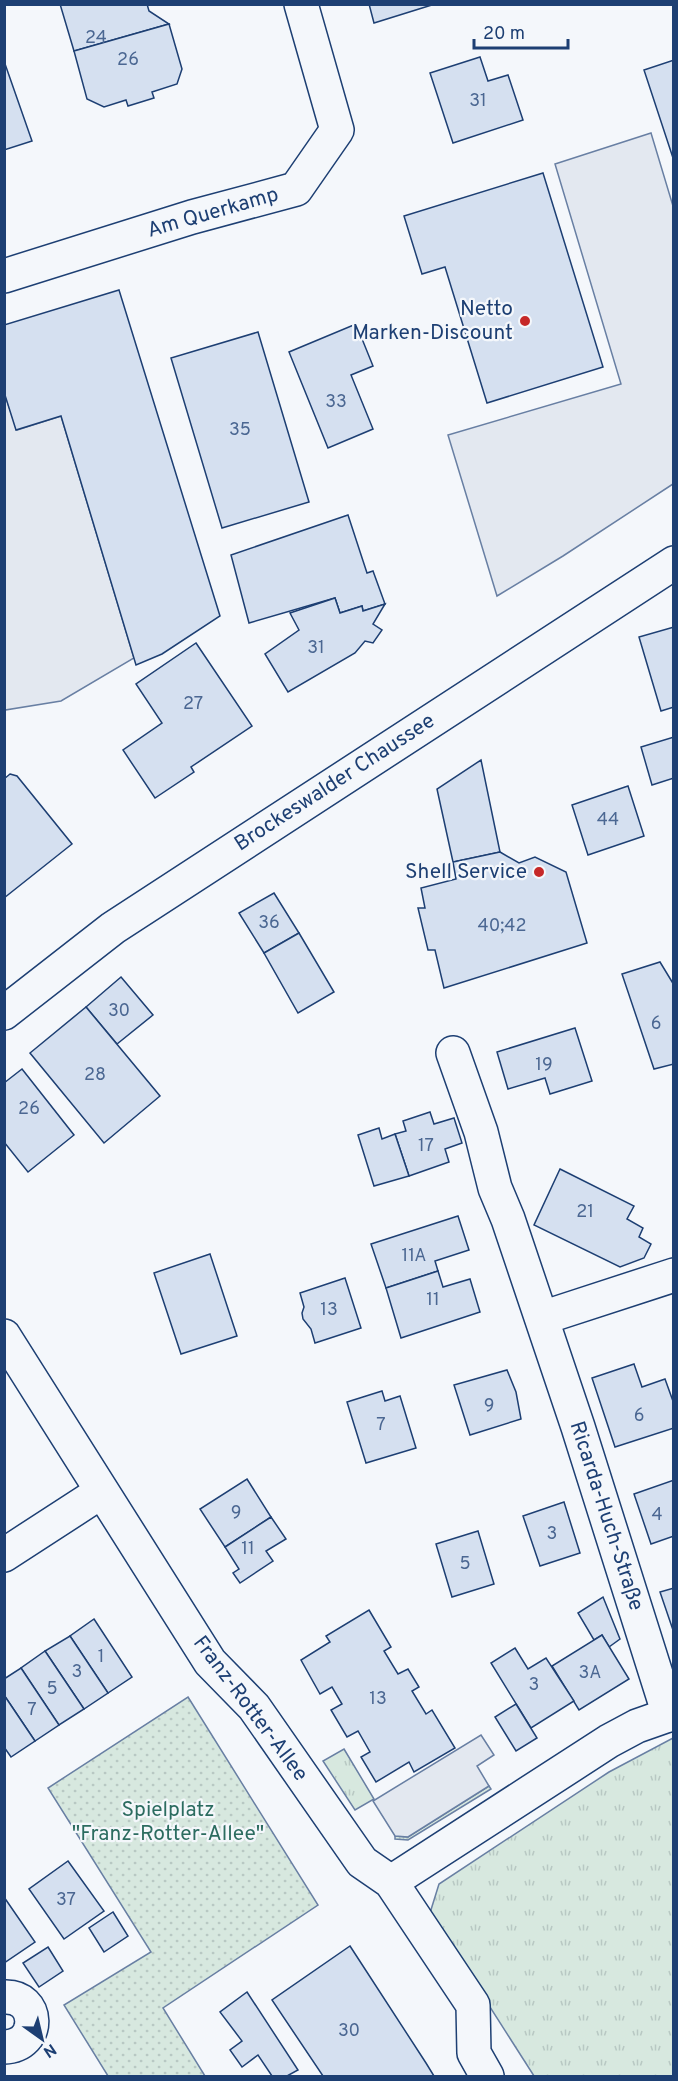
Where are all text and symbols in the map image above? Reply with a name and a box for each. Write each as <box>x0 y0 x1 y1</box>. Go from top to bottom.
scale bar <box>474 12 568 50</box>
text: 20 m <box>483 23 525 46</box>
house number: 24 <box>85 27 107 50</box>
house number: 26 <box>117 49 139 72</box>
house number: 31 <box>469 90 487 113</box>
street label: Am Querkamp <box>144 181 282 245</box>
place label: Netto Marken-Discount <box>352 296 513 347</box>
marker: Netto Marken-Discount <box>518 314 532 328</box>
house number: 33 <box>325 391 347 414</box>
house number: 35 <box>229 419 251 442</box>
house number: 31 <box>307 637 325 660</box>
house number: 27 <box>183 693 203 716</box>
street label: Brockeswalder Chaussee <box>230 708 440 858</box>
house number: 44 <box>597 809 619 832</box>
place label: Shell Service <box>405 859 527 886</box>
marker: Shell Service <box>532 865 546 879</box>
house number: 36 <box>258 912 280 935</box>
house number: 40;42 <box>478 915 526 938</box>
house number: 30 <box>108 1000 130 1023</box>
house number: 6 <box>651 1013 661 1036</box>
house number: 19 <box>535 1054 553 1077</box>
house number: 28 <box>84 1064 106 1087</box>
house number: 26 <box>18 1098 40 1121</box>
house number: 17 <box>418 1135 434 1158</box>
house number: 21 <box>576 1201 594 1224</box>
house number: 11A <box>401 1245 427 1268</box>
house number: 11 <box>426 1289 440 1312</box>
house number: 13 <box>320 1299 338 1322</box>
house number: 9 <box>484 1395 494 1418</box>
house number: 6 <box>634 1405 644 1428</box>
house number: 7 <box>376 1414 386 1437</box>
street label: Ricarda-Huch-Straße <box>563 1418 649 1614</box>
house number: 9 <box>231 1502 241 1525</box>
house number: 4 <box>651 1504 663 1527</box>
house number: 3 <box>547 1523 557 1546</box>
house number: 11 <box>241 1538 255 1561</box>
house number: 5 <box>459 1553 471 1576</box>
street label: Franz-Rotter-Allee <box>186 1631 314 1787</box>
house number: 1 <box>98 1646 104 1669</box>
house number: 3 <box>72 1661 82 1684</box>
house number: 3A <box>579 1662 601 1685</box>
house number: 3 <box>529 1674 539 1697</box>
house number: 5 <box>46 1678 58 1701</box>
house number: 13 <box>369 1688 387 1711</box>
house number: 7 <box>27 1699 37 1722</box>
park label: Spielplatz "Franz-Rotter-Allee" <box>72 1797 264 1848</box>
house number: 37 <box>56 1889 76 1912</box>
north arrow <box>12 2009 72 2069</box>
house number: 30 <box>338 2020 360 2043</box>
text: N <box>39 2038 60 2061</box>

